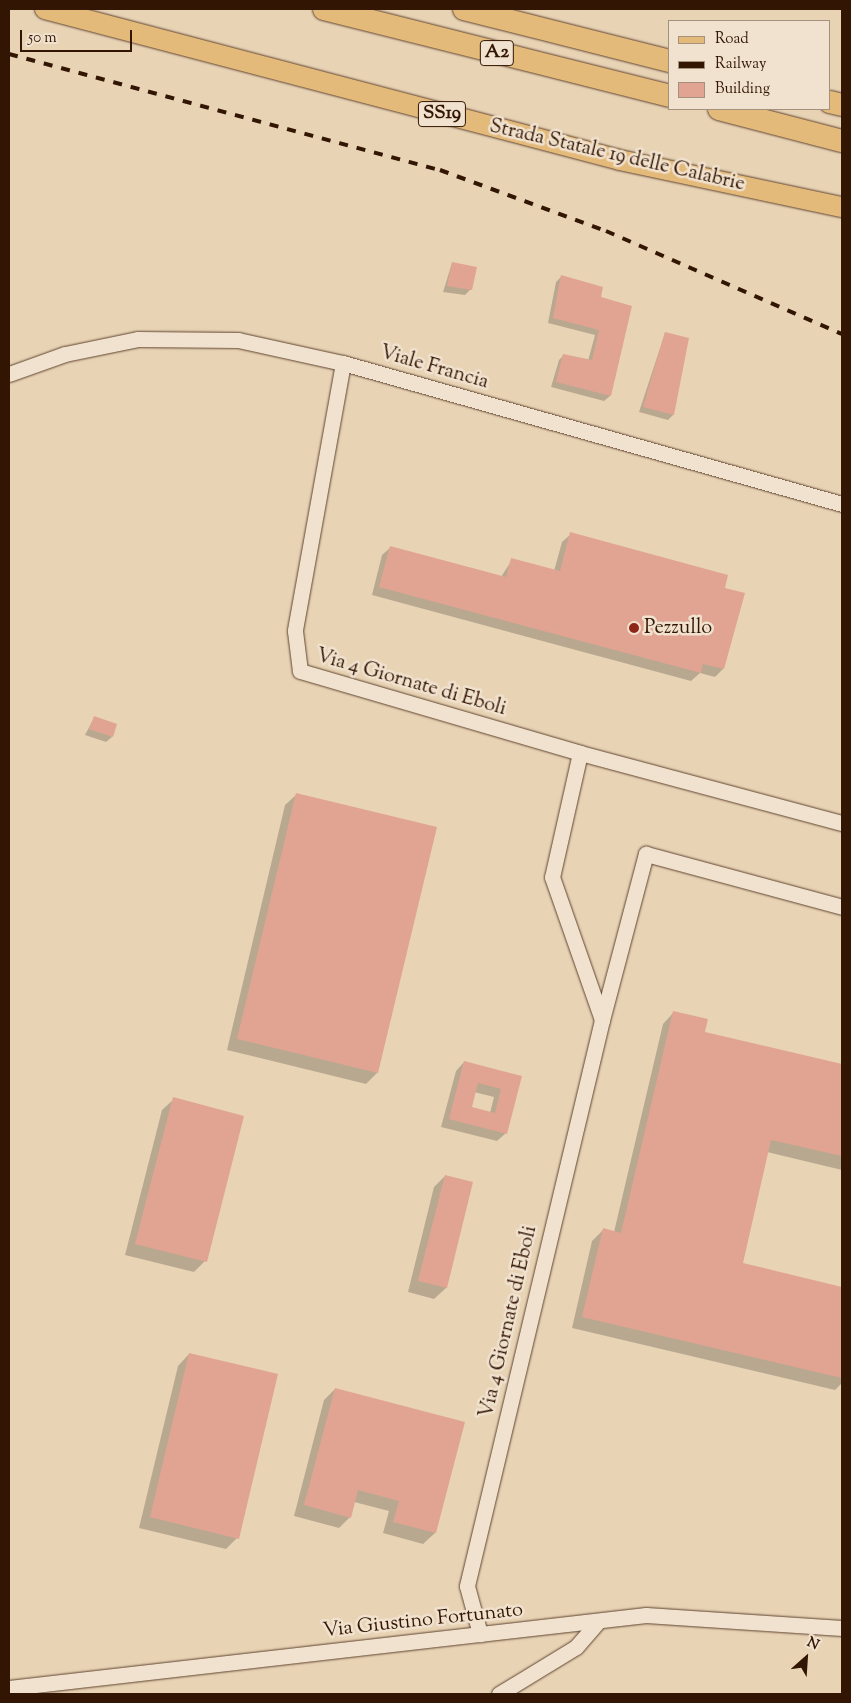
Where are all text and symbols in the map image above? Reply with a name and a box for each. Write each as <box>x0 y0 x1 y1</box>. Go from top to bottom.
scale bar <box>22 20 135 52</box>
legend <box>668 20 831 110</box>
text: 50 m <box>28 28 57 49</box>
text: Road <box>715 29 749 50</box>
road number: A2 <box>480 36 514 70</box>
text: Railway <box>715 54 766 75</box>
text: Building <box>715 79 770 100</box>
road number: SS19 <box>417 98 467 130</box>
street label: Strada Statale 19 delle Calabrie <box>487 115 747 197</box>
street label: Viale Francia <box>377 341 491 395</box>
place label: Pezzullo <box>644 616 712 640</box>
marker: Pezzullo <box>628 622 640 634</box>
street label: Via 4 Giornate di Eboli <box>313 644 509 722</box>
street label: Via 4 Giornate di Eboli <box>475 1223 543 1421</box>
street label: Via Giustino Fortunato <box>322 1599 524 1643</box>
north arrow <box>781 1633 831 1683</box>
text: N <box>803 1633 822 1656</box>

